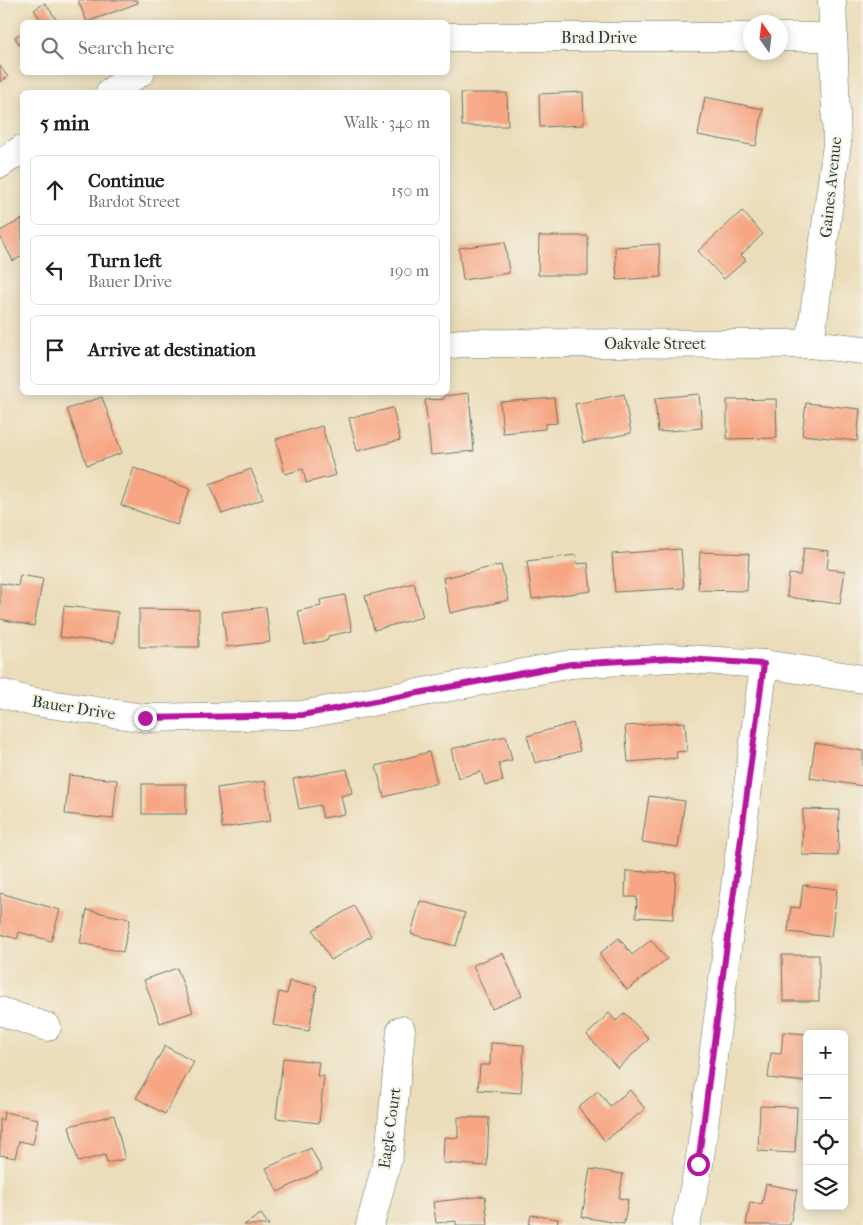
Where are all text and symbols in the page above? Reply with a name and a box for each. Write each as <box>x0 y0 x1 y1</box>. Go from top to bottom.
north arrow <box>743 15 788 60</box>
search box <box>20 20 450 75</box>
street label: Brad Drive <box>561 28 637 47</box>
icon: search <box>38 34 66 62</box>
text: Search here <box>78 37 174 59</box>
text: 5 min <box>40 111 89 135</box>
text: Walk · 340 m <box>344 113 430 132</box>
street label: Gaines Avenue <box>816 135 845 239</box>
text: Continue <box>88 170 164 192</box>
icon: ahead <box>41 176 69 204</box>
text: 150 m <box>391 181 429 200</box>
text: Bardot Street <box>88 192 181 211</box>
text: Turn left <box>88 250 162 272</box>
icon: left <box>41 256 69 284</box>
text: 190 m <box>389 261 429 280</box>
text: Bauer Drive <box>88 272 172 291</box>
street label: Oakvale Street <box>604 334 706 353</box>
icon: arrive <box>41 336 69 364</box>
text: Arrive at destination <box>88 339 256 361</box>
street label: Bauer Drive <box>31 692 117 723</box>
route end <box>134 707 157 730</box>
map controls <box>803 1030 848 1210</box>
button: + <box>803 1030 848 1075</box>
button: − <box>803 1075 848 1120</box>
street label: Eagle Court <box>374 1086 405 1170</box>
button: locate <box>803 1120 848 1165</box>
route start <box>687 1153 710 1176</box>
button: layers <box>803 1165 848 1210</box>

